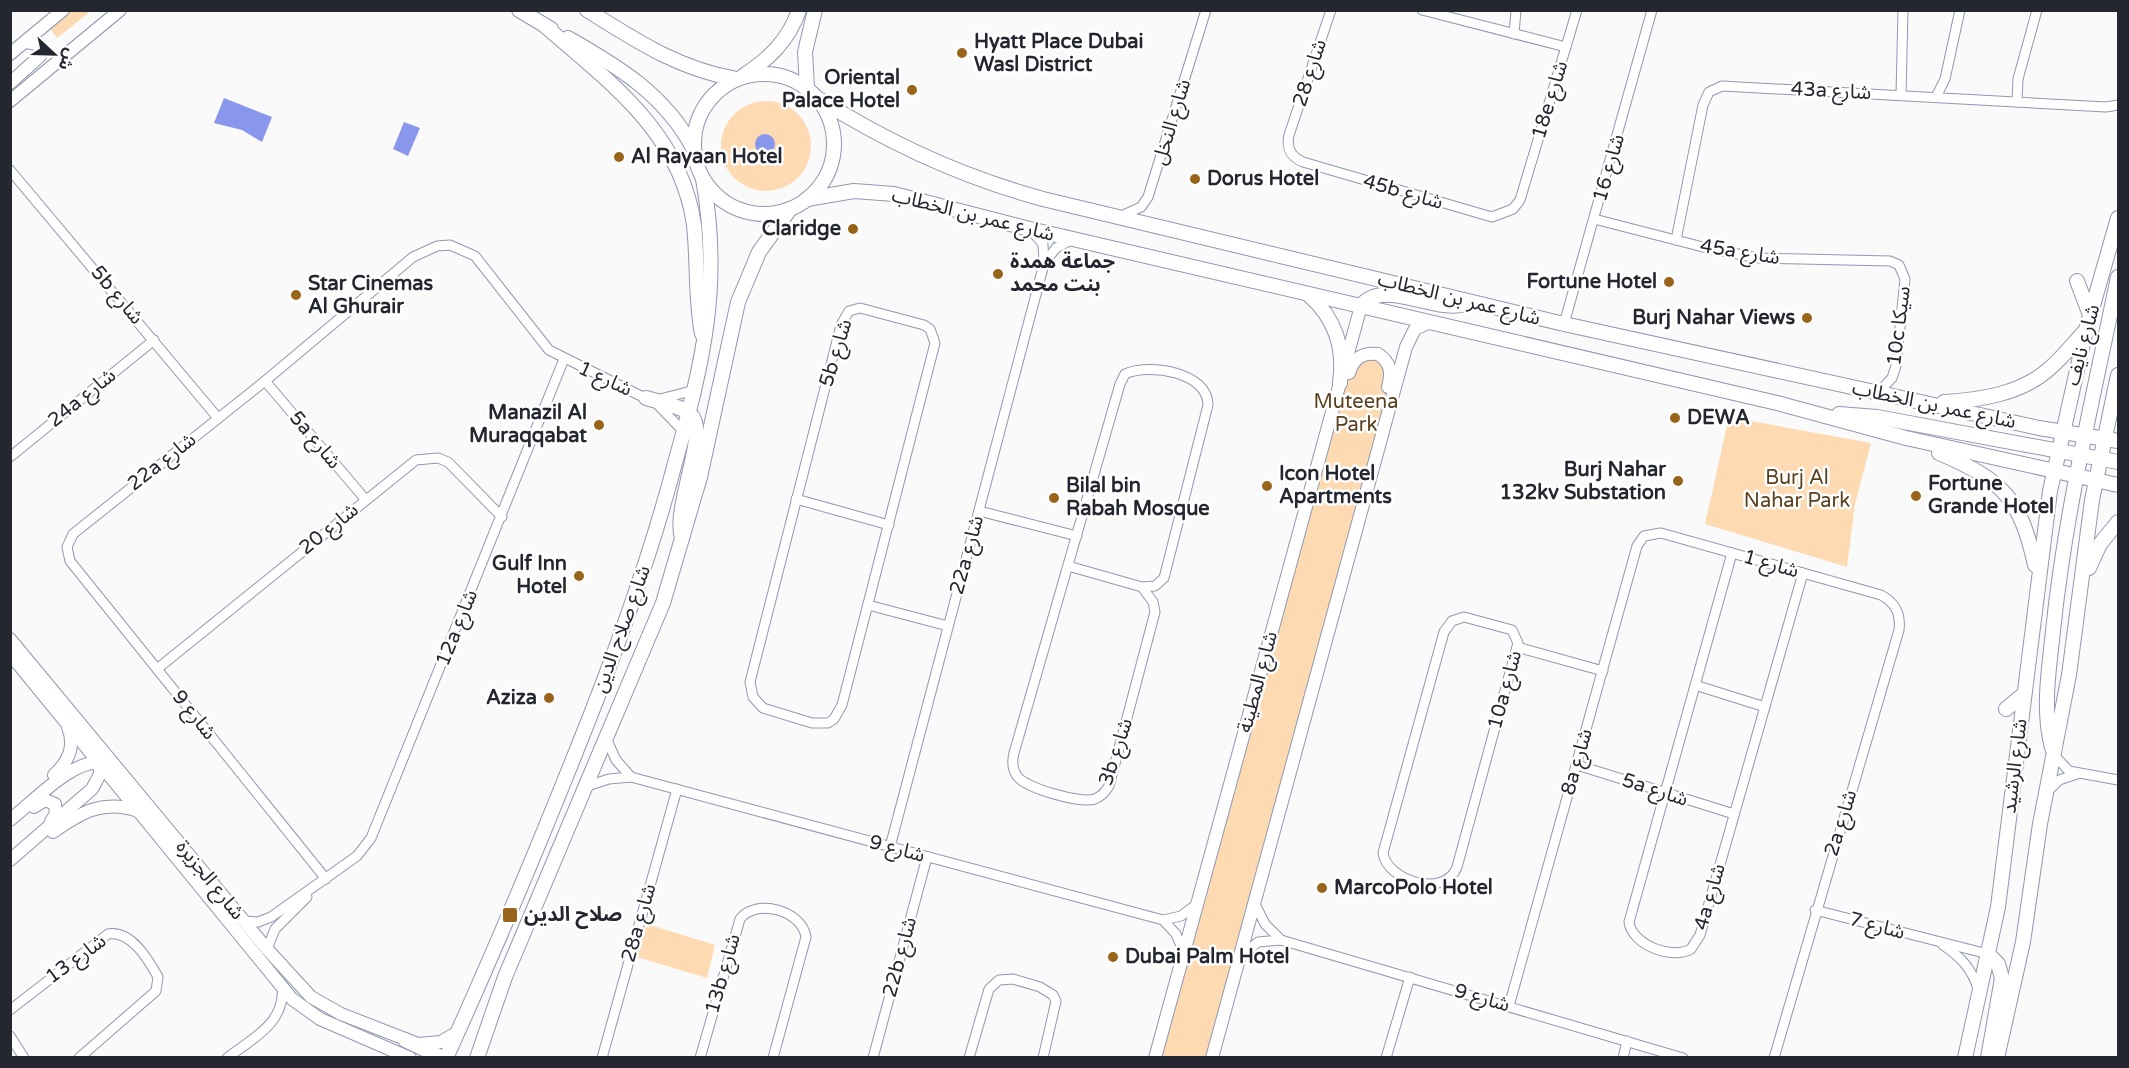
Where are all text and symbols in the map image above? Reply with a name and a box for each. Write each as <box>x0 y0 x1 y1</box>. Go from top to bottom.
north arrow <box>24 24 84 84</box>
place label: Hyatt Place Dubai Wasl District <box>974 30 1144 77</box>
street label: شارع 28 <box>1288 36 1334 110</box>
text: ش <box>54 45 80 73</box>
marker: Hyatt Place Dubai Wasl District <box>955 46 969 60</box>
street label: 18e شارع <box>1527 58 1575 143</box>
place label: Oriental Palace Hotel <box>782 66 900 113</box>
street label: شارع النخل <box>1148 76 1198 168</box>
street label: 43a شارع <box>1790 77 1872 107</box>
marker: Oriental Palace Hotel <box>905 83 919 97</box>
street label: شارع 16 <box>1588 131 1632 205</box>
place label: Al Rayaan Hotel <box>631 145 782 169</box>
marker: Al Rayaan Hotel <box>612 150 626 164</box>
place label: Dorus Hotel <box>1207 167 1319 191</box>
street label: 45b شارع <box>1360 169 1446 217</box>
marker: Dorus Hotel <box>1188 172 1202 186</box>
street label: شارع عمر بن الخطاب <box>889 183 1057 249</box>
place label: Claridge <box>762 217 841 241</box>
marker: Claridge <box>846 222 860 236</box>
street label: 45a شارع <box>1698 234 1782 272</box>
place label: جماعة همدة بنت محمد <box>1010 250 1115 297</box>
street label: 5b شارع <box>84 261 148 331</box>
marker: جماعة همدة بنت محمد <box>991 267 1005 281</box>
street label: شارع عمر بن الخطاب <box>1375 267 1543 333</box>
place label: Fortune Hotel <box>1527 270 1657 294</box>
place label: Star Cinemas Al Ghurair <box>308 272 434 319</box>
marker: Fortune Hotel <box>1662 275 1676 289</box>
street label: 10c سيكا <box>1882 285 1916 367</box>
marker: Star Cinemas Al Ghurair <box>289 288 303 302</box>
street label: شارع نايف <box>2061 302 2107 389</box>
place label: Burj Nahar Views <box>1632 306 1795 330</box>
marker: Burj Nahar Views <box>1800 311 1814 325</box>
street label: 5b شارع <box>814 316 860 390</box>
street label: شارع 1 <box>573 356 636 404</box>
street label: 24a شارع <box>43 363 122 434</box>
street label: شارع عمر بن الخطاب <box>1850 376 2018 436</box>
park label: Muteena Park <box>1314 390 1398 437</box>
place label: Manazil Al Muraqqabat <box>469 401 587 448</box>
street label: 5a شارع <box>282 406 346 475</box>
place label: DEWA <box>1687 406 1750 430</box>
marker: DEWA <box>1668 411 1682 425</box>
marker: Manazil Al Muraqqabat <box>592 418 606 432</box>
street label: 22a شارع <box>123 428 202 498</box>
place label: Burj Nahar 132kv Substation <box>1500 458 1666 505</box>
place label: Icon Hotel Apartments <box>1279 462 1392 509</box>
park label: Burj Al Nahar Park <box>1744 466 1850 513</box>
place label: Fortune Grande Hotel <box>1928 472 2054 519</box>
place label: Bilal bin Rabah Mosque <box>1066 474 1210 521</box>
marker: Burj Nahar 132kv Substation <box>1671 474 1685 488</box>
marker: Icon Hotel Apartments <box>1260 479 1274 493</box>
marker: Fortune Grande Hotel <box>1909 489 1923 503</box>
marker: Bilal bin Rabah Mosque <box>1047 491 1061 505</box>
street label: شارع 20 <box>295 498 365 562</box>
street label: 22a شارع <box>945 513 991 598</box>
street label: شارع 1 <box>1740 545 1802 585</box>
place label: Gulf Inn Hotel <box>492 552 567 599</box>
street label: شارع صلاح الدين <box>588 562 658 696</box>
marker: Gulf Inn Hotel <box>572 569 586 583</box>
street label: 12a شارع <box>431 586 485 671</box>
street label: شارع المطينة <box>1233 629 1285 736</box>
street label: 10a شارع <box>1483 648 1529 733</box>
street label: شارع 9 <box>165 685 221 746</box>
place label: Aziza <box>486 686 537 710</box>
marker: Aziza <box>542 691 556 705</box>
street label: 3b شارع <box>1094 715 1140 789</box>
street label: شارع الرشيد <box>1997 717 2035 815</box>
street label: 8a شارع <box>1556 726 1600 799</box>
street label: 5a شارع <box>1618 768 1691 814</box>
street label: 2a شارع <box>1820 787 1864 860</box>
street label: شارع 9 <box>866 830 928 870</box>
street label: شارع الجزيرة <box>169 835 249 926</box>
street label: 4a شارع <box>1689 861 1733 934</box>
place label: MarcoPolo Hotel <box>1334 876 1493 900</box>
street label: 28a شارع <box>616 881 664 966</box>
marker: MarcoPolo Hotel <box>1315 881 1329 895</box>
place label: صلاح الدين <box>524 903 622 929</box>
marker: صلاح الدين <box>501 906 519 924</box>
street label: شارع 7 <box>1846 907 1908 947</box>
street label: 22b شارع <box>878 914 924 1000</box>
street label: شارع 13 <box>41 929 112 991</box>
street label: 13b شارع <box>700 931 748 1017</box>
place label: Dubai Palm Hotel <box>1125 945 1289 969</box>
marker: Dubai Palm Hotel <box>1106 950 1120 964</box>
street label: شارع 9 <box>1451 979 1513 1019</box>

